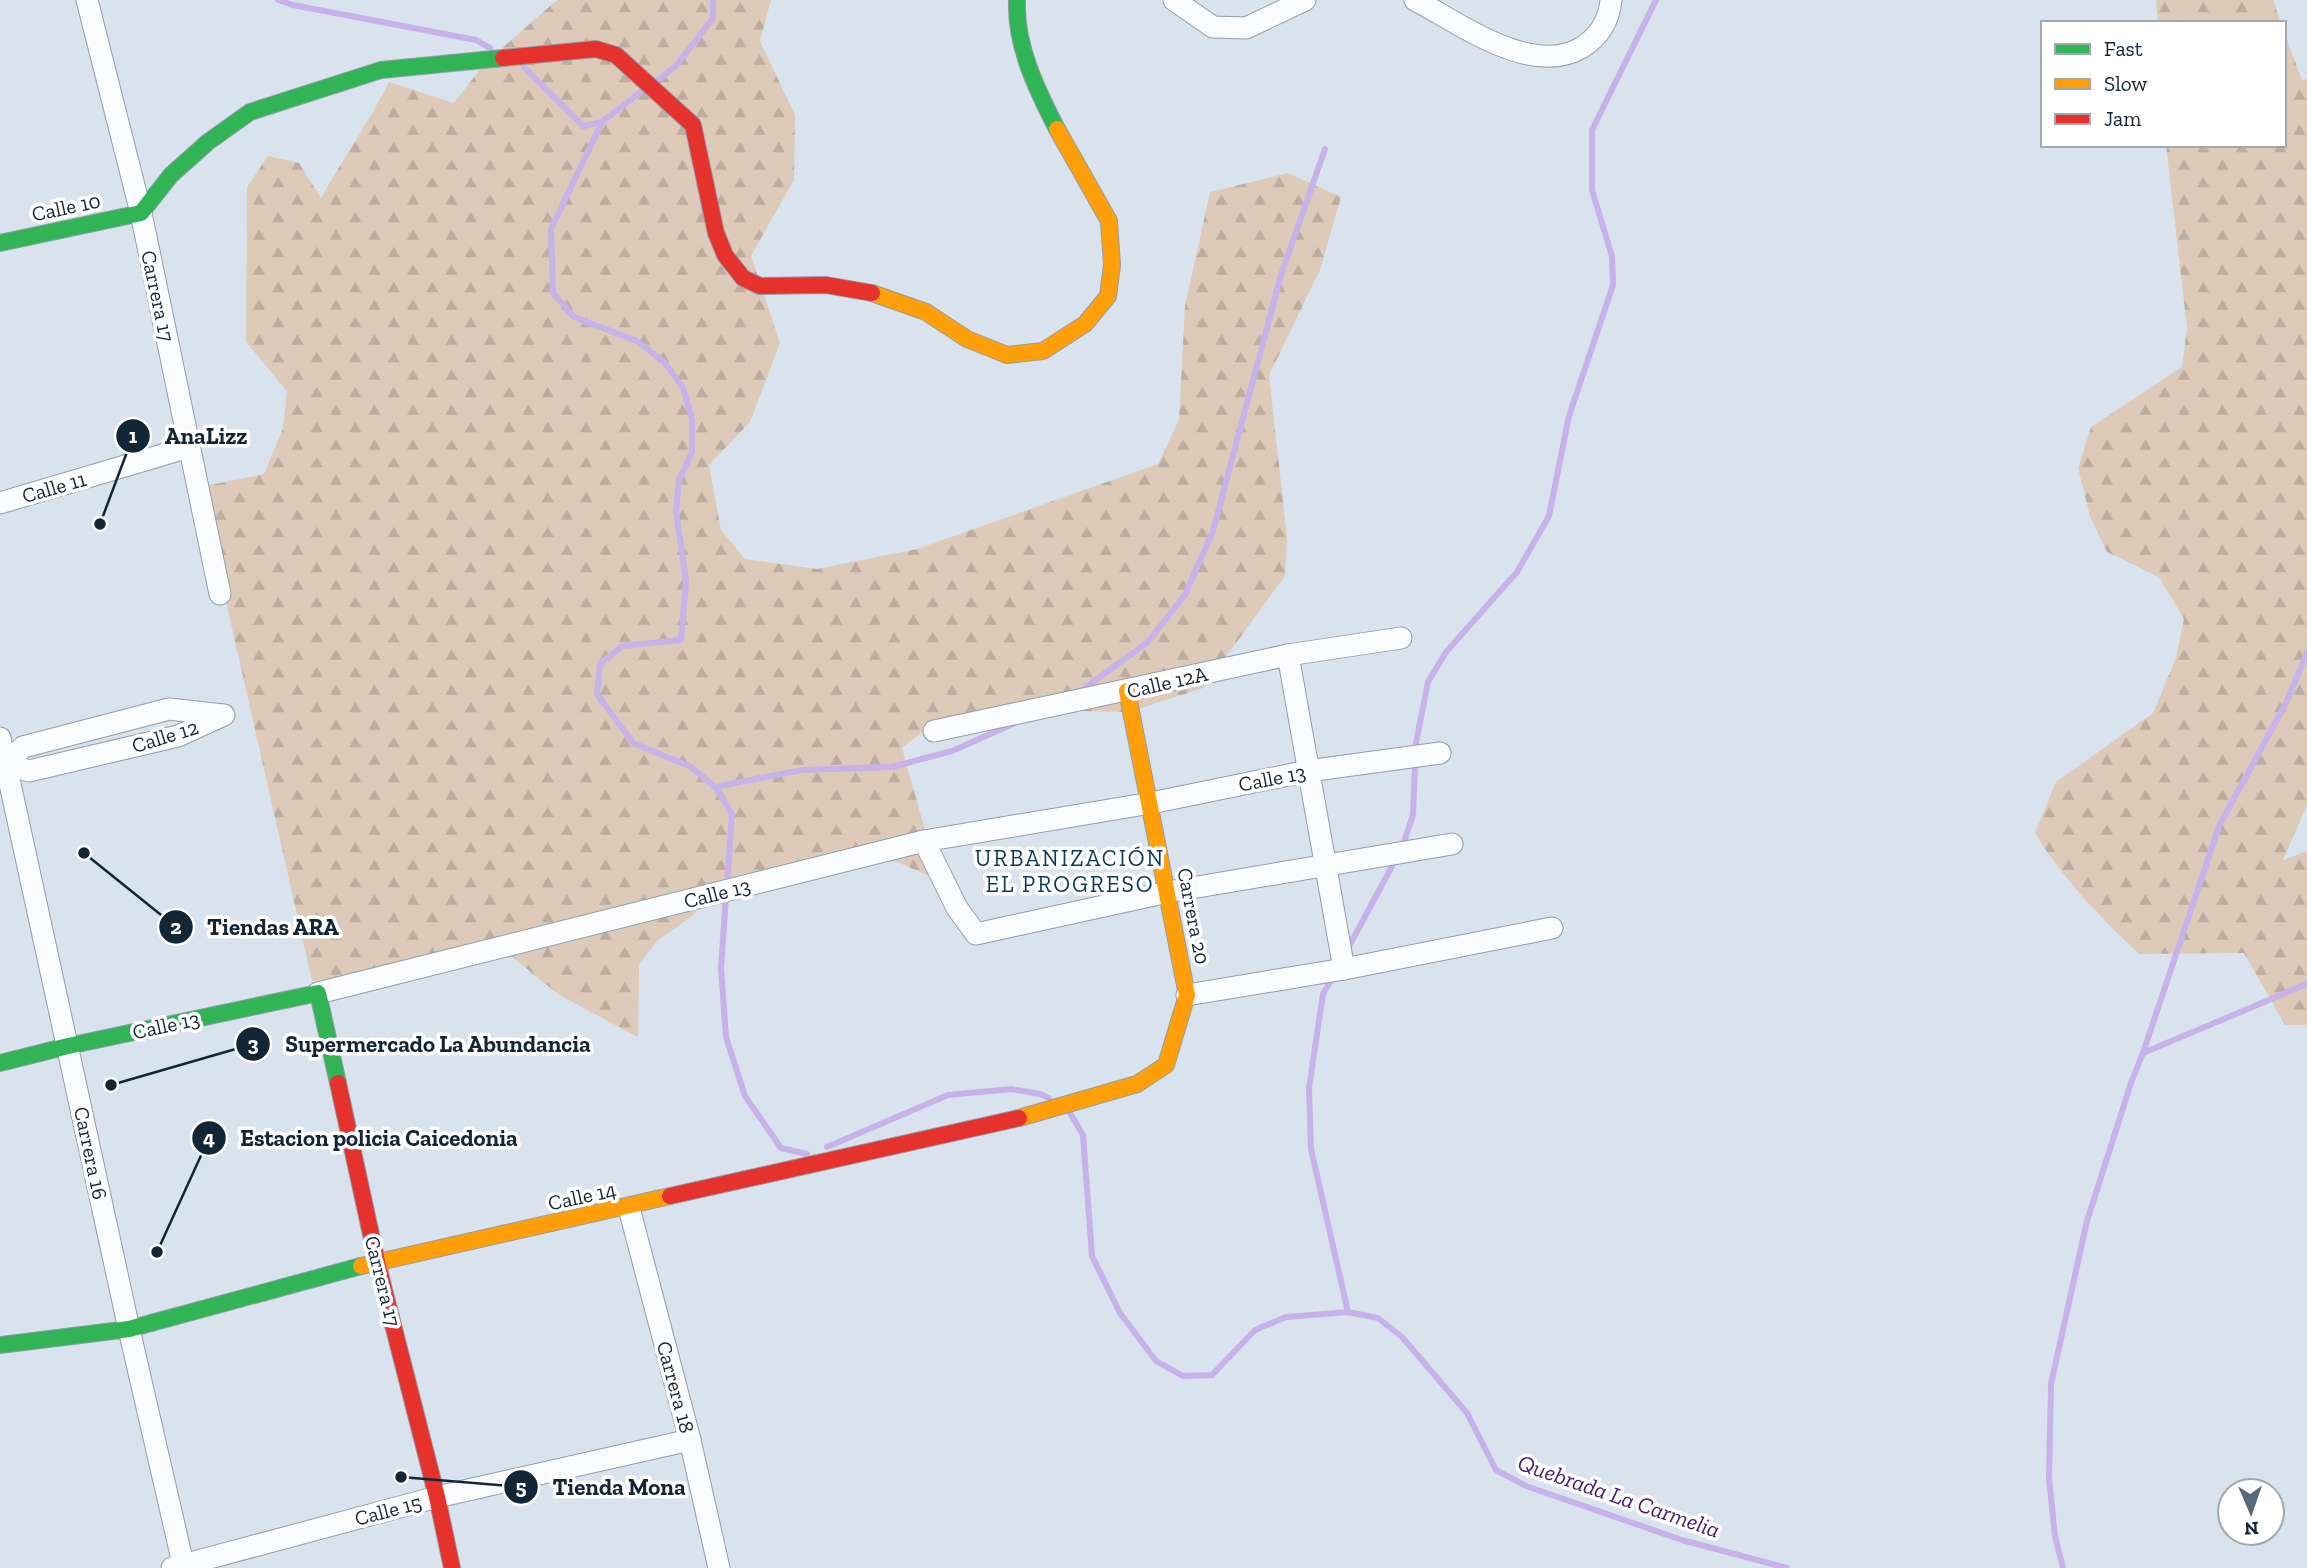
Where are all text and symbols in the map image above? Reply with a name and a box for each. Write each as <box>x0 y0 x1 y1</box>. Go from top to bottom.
legend <box>2041 21 2286 147</box>
text: Fast <box>2104 36 2143 61</box>
text: Slow <box>2104 71 2147 96</box>
text: Jam <box>2104 106 2141 131</box>
street label: Calle 10 <box>29 188 103 226</box>
street label: Carrera 17 <box>136 248 180 344</box>
callout: AnaLizz <box>116 414 262 458</box>
text: AnaLizz <box>165 422 247 450</box>
text: 1 <box>129 423 138 448</box>
street label: Calle 11 <box>19 466 89 508</box>
street label: Calle 12A <box>1124 661 1210 703</box>
street label: Calle 12 <box>129 714 201 758</box>
street label: Calle 13 <box>1236 759 1308 797</box>
district label: URBANIZACIÓN EL PROGRESO <box>975 844 1165 898</box>
street label: Carrera 20 <box>1172 866 1216 966</box>
street label: Calle 13 <box>681 873 753 913</box>
callout: Tiendas ARA <box>158 905 354 949</box>
text: Tiendas ARA <box>207 913 339 941</box>
text: 2 <box>170 914 182 939</box>
street label: Calle 13 <box>130 1006 202 1044</box>
callout: Supermercado La Abundancia <box>236 1022 605 1066</box>
text: Supermercado La Abundancia <box>285 1030 591 1058</box>
text: 3 <box>247 1031 259 1056</box>
street label: Carrera 16 <box>69 1104 113 1202</box>
callout: Estacion policia Caicedonia <box>191 1116 532 1160</box>
text: Estacion policia Caicedonia <box>240 1124 518 1152</box>
text: 4 <box>203 1125 215 1150</box>
street label: Calle 14 <box>546 1177 618 1215</box>
street label: Carrera 17 <box>360 1233 406 1329</box>
street label: Carrera 18 <box>652 1338 700 1436</box>
water label: Quebrada La Carmelia <box>1514 1448 1724 1544</box>
callout: Tienda Mona <box>504 1465 700 1509</box>
text: Tienda Mona <box>552 1473 686 1501</box>
text: 5 <box>516 1474 527 1499</box>
north arrow <box>2216 1477 2286 1547</box>
street label: Calle 15 <box>352 1489 424 1531</box>
text: N <box>2244 1517 2259 1540</box>

